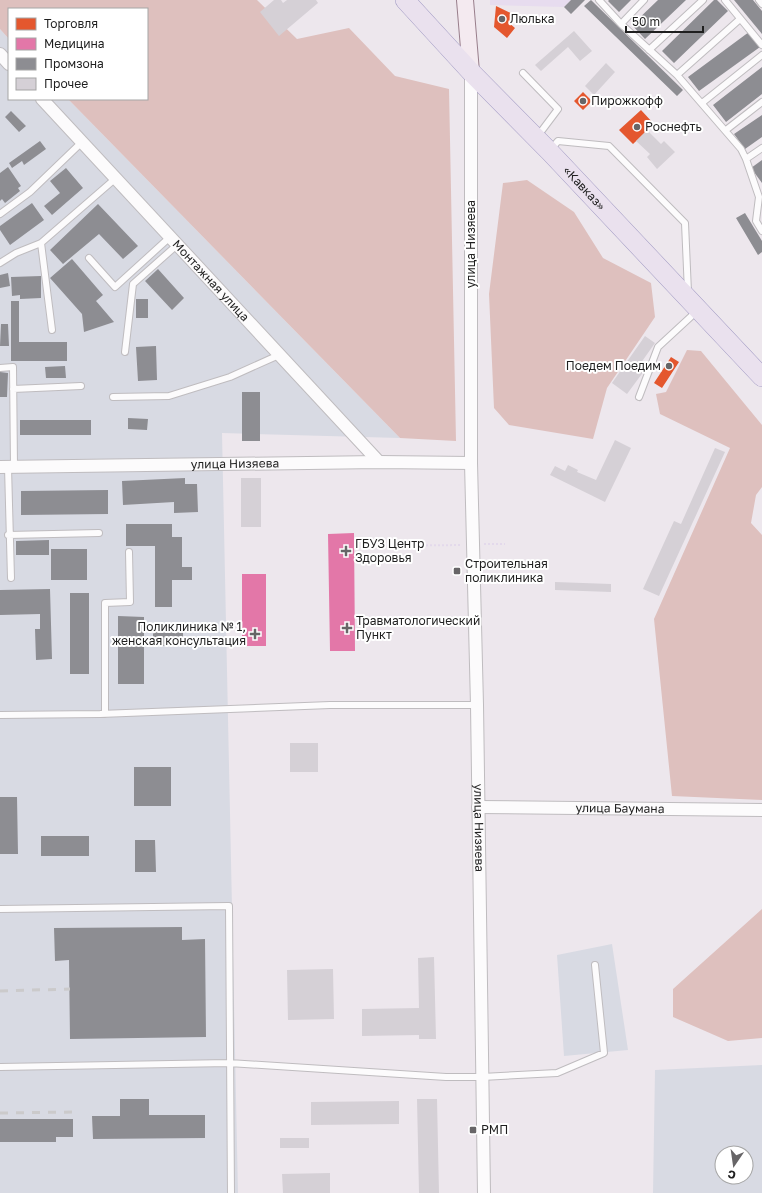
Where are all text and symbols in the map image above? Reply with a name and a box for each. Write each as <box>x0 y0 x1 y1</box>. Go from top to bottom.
legend <box>8 8 148 100</box>
scale bar <box>626 8 703 34</box>
place label: Люлька <box>510 11 555 26</box>
marker: Люлька <box>497 14 507 24</box>
text: 50 m <box>632 14 660 29</box>
text: Торговля <box>44 16 98 31</box>
text: Медицина <box>44 36 105 51</box>
text: Промзона <box>44 56 104 71</box>
text: Прочее <box>44 76 88 91</box>
place label: Пирожкофф <box>591 93 663 108</box>
marker: Пирожкофф <box>578 96 588 106</box>
place label: Роснефть <box>645 119 702 134</box>
marker: Роснефть <box>632 122 642 132</box>
street label: «Кавказ» <box>560 163 609 213</box>
street label: улица Низяева <box>463 200 478 288</box>
street label: Монтажная улица <box>170 236 253 324</box>
place label: Поедем Поедим <box>566 358 661 373</box>
marker: Поедем Поедим <box>664 361 674 371</box>
street label: улица Низяева <box>191 455 279 471</box>
place label: ГБУЗ Центр Здоровья <box>355 536 424 565</box>
marker: ГБУЗ Центр Здоровья <box>340 545 352 557</box>
place label: Строительная поликлиника <box>465 556 548 585</box>
marker: Строительная поликлиника <box>452 566 462 576</box>
place label: Травматологический Пункт <box>356 613 480 642</box>
place label: Поликлиника № 1, женская консультация <box>112 619 246 648</box>
marker: Травматологический Пункт <box>341 622 353 634</box>
marker: Поликлиника № 1, женская консультация <box>249 628 261 640</box>
street label: улица Низяева <box>471 784 487 872</box>
street label: улица Баумана <box>575 800 665 816</box>
place label: РМП <box>481 1122 508 1137</box>
marker: РМП <box>468 1125 478 1135</box>
north arrow <box>714 1145 754 1185</box>
text: С <box>726 1168 737 1182</box>

